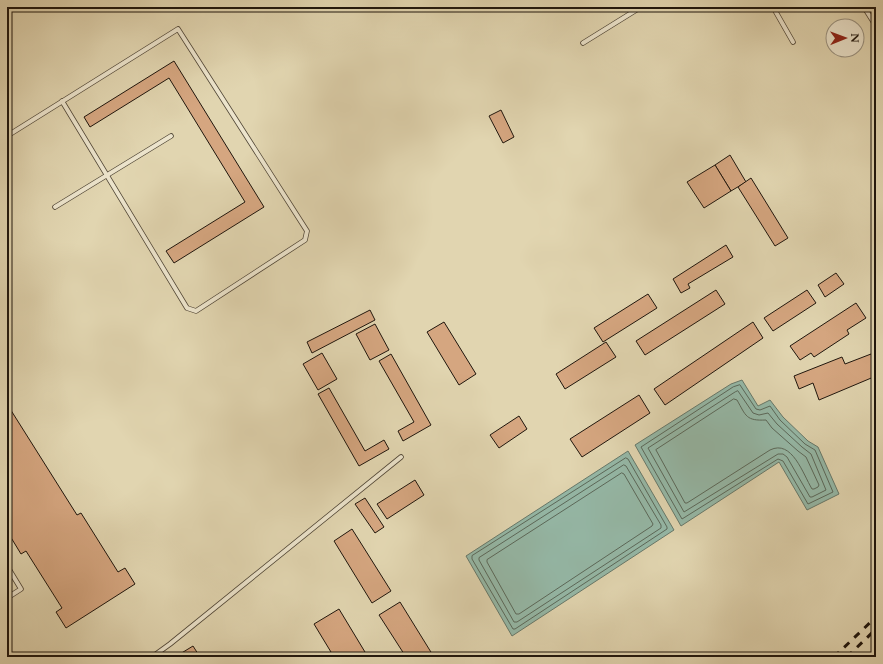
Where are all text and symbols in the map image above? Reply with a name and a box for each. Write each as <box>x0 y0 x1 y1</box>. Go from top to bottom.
north arrow <box>825 18 865 58</box>
text: N <box>847 33 862 43</box>

